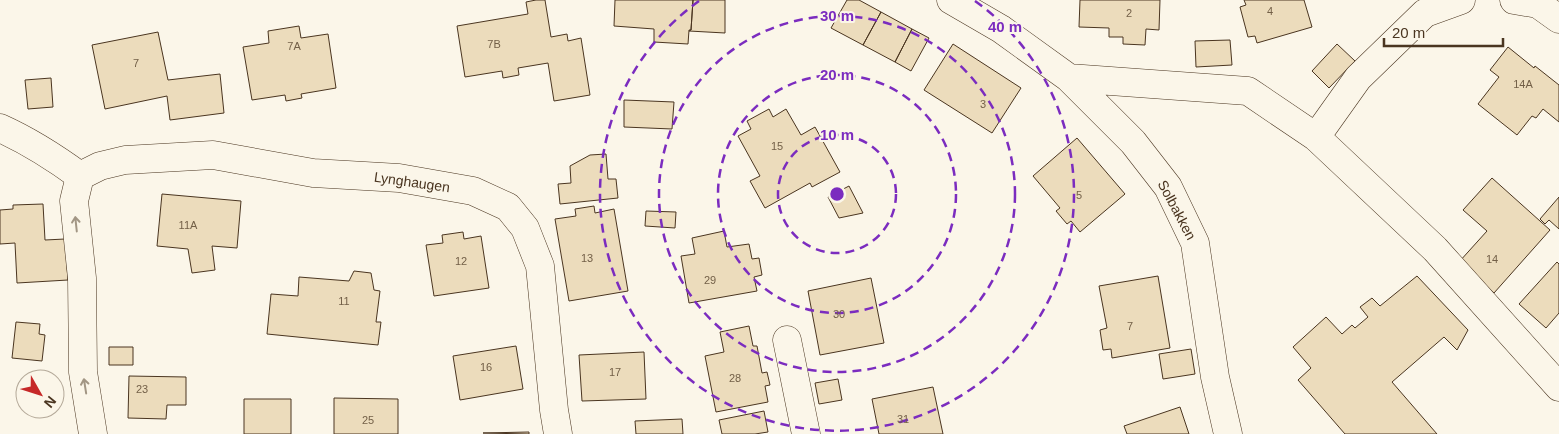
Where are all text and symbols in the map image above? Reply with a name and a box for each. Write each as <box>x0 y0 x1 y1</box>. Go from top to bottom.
house number: 4 <box>1267 5 1273 17</box>
text: 30 m <box>820 7 854 24</box>
house number: 2 <box>1126 7 1132 19</box>
scale bar <box>1384 15 1503 47</box>
text: 40 m <box>988 18 1022 35</box>
text: 20 m <box>1392 24 1425 41</box>
house number: 7B <box>487 38 501 50</box>
house number: 7A <box>287 40 301 52</box>
house number: 7 <box>133 57 139 69</box>
text: 20 m <box>820 66 854 83</box>
house number: 14A <box>1513 78 1533 90</box>
house number: 3 <box>980 98 986 110</box>
text: 10 m <box>820 126 854 143</box>
house number: 15 <box>771 140 783 152</box>
street label: Lynghaugen <box>373 169 451 195</box>
street label: Solbakken <box>1155 177 1199 243</box>
centre of rings <box>828 185 846 203</box>
house number: 5 <box>1076 189 1082 201</box>
one-way arrow <box>71 216 81 232</box>
house number: 11A <box>179 219 198 231</box>
house number: 13 <box>581 252 593 264</box>
house number: 14 <box>1486 253 1498 265</box>
house number: 12 <box>455 255 467 267</box>
house number: 29 <box>704 274 716 286</box>
house number: 11 <box>338 295 350 307</box>
house number: 30 <box>833 308 845 320</box>
house number: 7 <box>1127 320 1133 332</box>
house number: 16 <box>480 361 492 373</box>
house number: 17 <box>609 366 621 378</box>
north arrow <box>15 369 65 419</box>
house number: 28 <box>729 372 741 384</box>
one-way arrow <box>80 378 90 394</box>
house number: 23 <box>136 383 148 395</box>
text: N <box>41 393 60 411</box>
house number: 31 <box>897 413 909 425</box>
house number: 25 <box>362 414 374 426</box>

